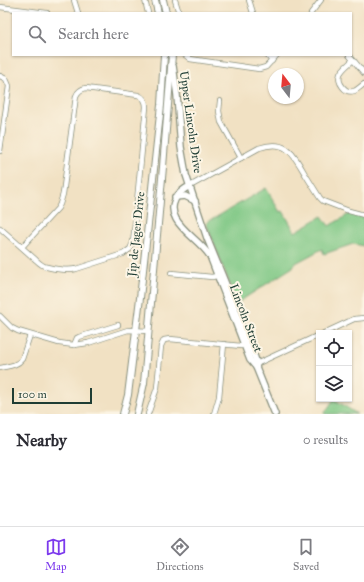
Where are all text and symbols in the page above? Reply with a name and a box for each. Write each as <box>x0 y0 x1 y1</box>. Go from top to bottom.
search box <box>12 12 352 56</box>
icon: search <box>26 23 48 45</box>
text: Search here <box>58 25 129 43</box>
north arrow <box>268 68 304 104</box>
street label: Upper Lincoln Drive <box>177 70 205 174</box>
street label: Jip de Jager Drive <box>124 191 148 279</box>
street label: Lincoln Street <box>227 282 266 355</box>
map controls <box>316 330 352 402</box>
button: locate <box>316 330 352 366</box>
button: layers <box>316 366 352 402</box>
scale bar <box>12 386 92 405</box>
text: 100 m <box>18 388 47 401</box>
text: Nearby <box>16 430 67 451</box>
text: 0 results <box>303 432 348 448</box>
tab: Map <box>45 536 67 573</box>
tab: Directions <box>156 536 204 573</box>
tab: Saved <box>293 536 319 573</box>

